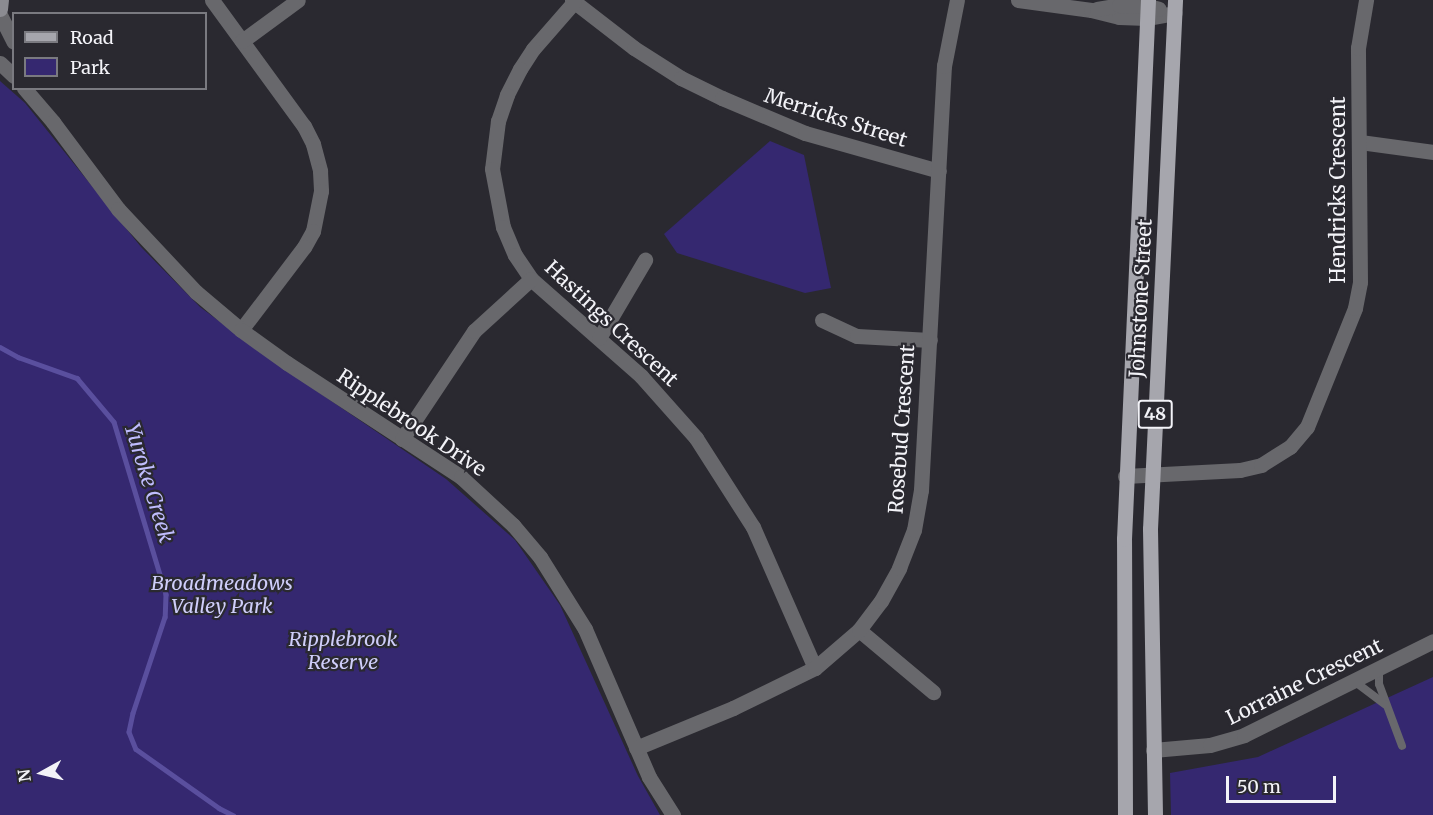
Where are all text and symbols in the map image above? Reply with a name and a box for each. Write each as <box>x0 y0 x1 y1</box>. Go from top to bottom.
legend <box>12 12 207 90</box>
text: Road <box>70 26 114 49</box>
text: Park <box>70 56 110 79</box>
street label: Merricks Street <box>762 83 910 151</box>
street label: Hendricks Crescent <box>1325 97 1349 283</box>
street label: Johnstone Street <box>1124 218 1156 378</box>
street label: Hastings Crescent <box>540 255 684 391</box>
street label: Rosebud Crescent <box>883 343 919 515</box>
street label: Ripplebrook Drive <box>333 363 491 481</box>
road number: 48 <box>1137 399 1173 429</box>
water label: Yuroke Creek <box>119 420 179 546</box>
park label: Broadmeadows Valley Park <box>151 570 293 617</box>
park label: Ripplebrook Reserve <box>289 627 397 674</box>
street label: Lorraine Crescent <box>1222 633 1386 729</box>
north arrow <box>12 743 72 803</box>
scale bar <box>1229 764 1338 802</box>
text: N <box>13 768 35 783</box>
text: 50 m <box>1237 775 1281 798</box>

